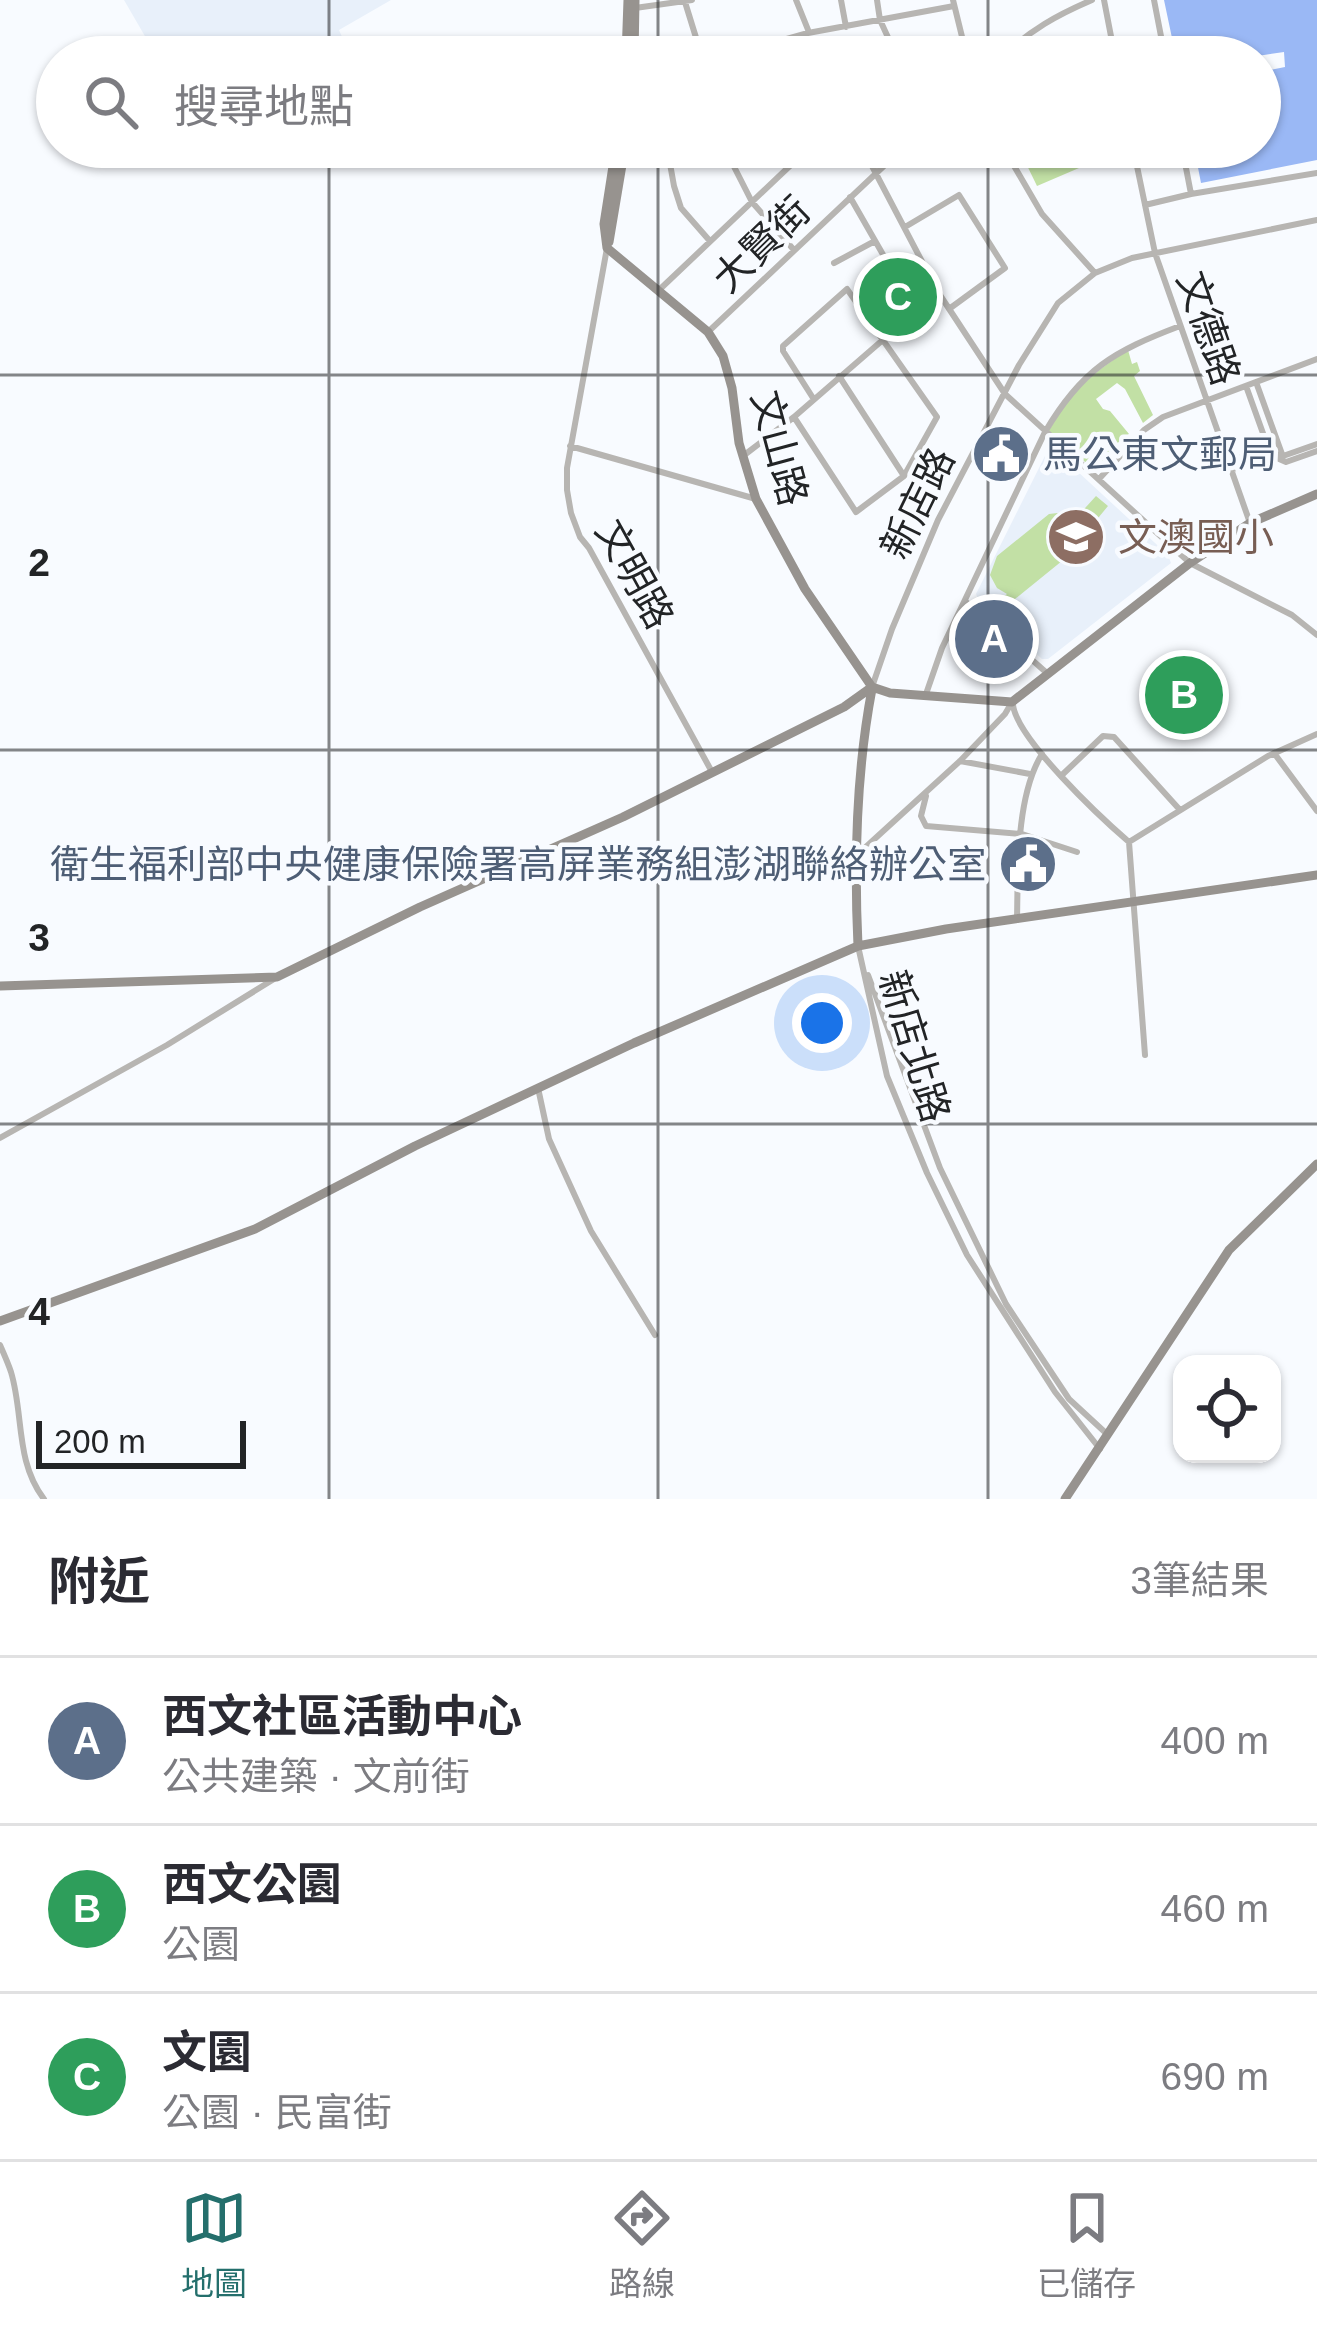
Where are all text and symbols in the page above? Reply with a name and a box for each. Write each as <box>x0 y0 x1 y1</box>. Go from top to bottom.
search box <box>36 36 1281 168</box>
icon: search <box>78 69 144 135</box>
text: 搜尋地點 <box>174 81 354 132</box>
street label: 大賢街 <box>704 188 818 300</box>
pin: C <box>859 252 937 342</box>
street label: 文德路 <box>1169 266 1248 390</box>
street label: 文山路 <box>744 386 815 510</box>
public building icon: 馬公東文郵局 <box>970 423 1032 485</box>
place label: 馬公東文郵局 <box>1043 433 1277 476</box>
street label: 新店路 <box>872 441 962 565</box>
school or university icon: 文澳國小 <box>1045 506 1107 568</box>
street label: 文明路 <box>587 513 682 636</box>
place label: 文澳國小 <box>1118 516 1274 559</box>
text: 2 <box>28 541 50 584</box>
pin: A <box>955 594 1033 684</box>
pin: B <box>1145 650 1223 740</box>
public building icon: 衛生福利部中央健康保險署高屏業務組澎湖聯絡辦公室 <box>997 833 1059 895</box>
place label: 衛生福利部中央健康保險署高屏業務組澎湖聯絡辦公室 <box>50 843 986 886</box>
text: 3 <box>28 916 50 959</box>
street label: 新店北路 <box>871 965 958 1127</box>
your location <box>792 993 852 1053</box>
text: 4 <box>28 1290 50 1333</box>
map controls <box>1173 1355 1281 1463</box>
button: locate <box>1173 1355 1281 1463</box>
scale bar <box>36 1415 246 1468</box>
text: 200 m <box>54 1423 146 1460</box>
text: 附近 <box>48 1553 150 1610</box>
text: 3筆結果 <box>1130 1559 1269 1602</box>
text: 西文社區活動中心 <box>162 1691 522 1742</box>
text: A <box>73 1719 101 1762</box>
text: 400 m <box>1161 1719 1269 1762</box>
text: 公共建築 · 文前街 <box>162 1755 470 1798</box>
text: 西文公園 <box>162 1859 342 1910</box>
text: B <box>73 1887 101 1930</box>
text: 460 m <box>1161 1887 1269 1930</box>
text: 公園 <box>162 1923 240 1966</box>
text: 文園 <box>162 2027 252 2078</box>
text: C <box>73 2055 101 2098</box>
text: 690 m <box>1161 2055 1269 2098</box>
text: 公園 · 民富街 <box>162 2091 392 2134</box>
tab: 地圖 <box>181 2185 247 2305</box>
tab: 路線 <box>609 2185 675 2305</box>
tab: 已儲存 <box>1037 2185 1136 2305</box>

